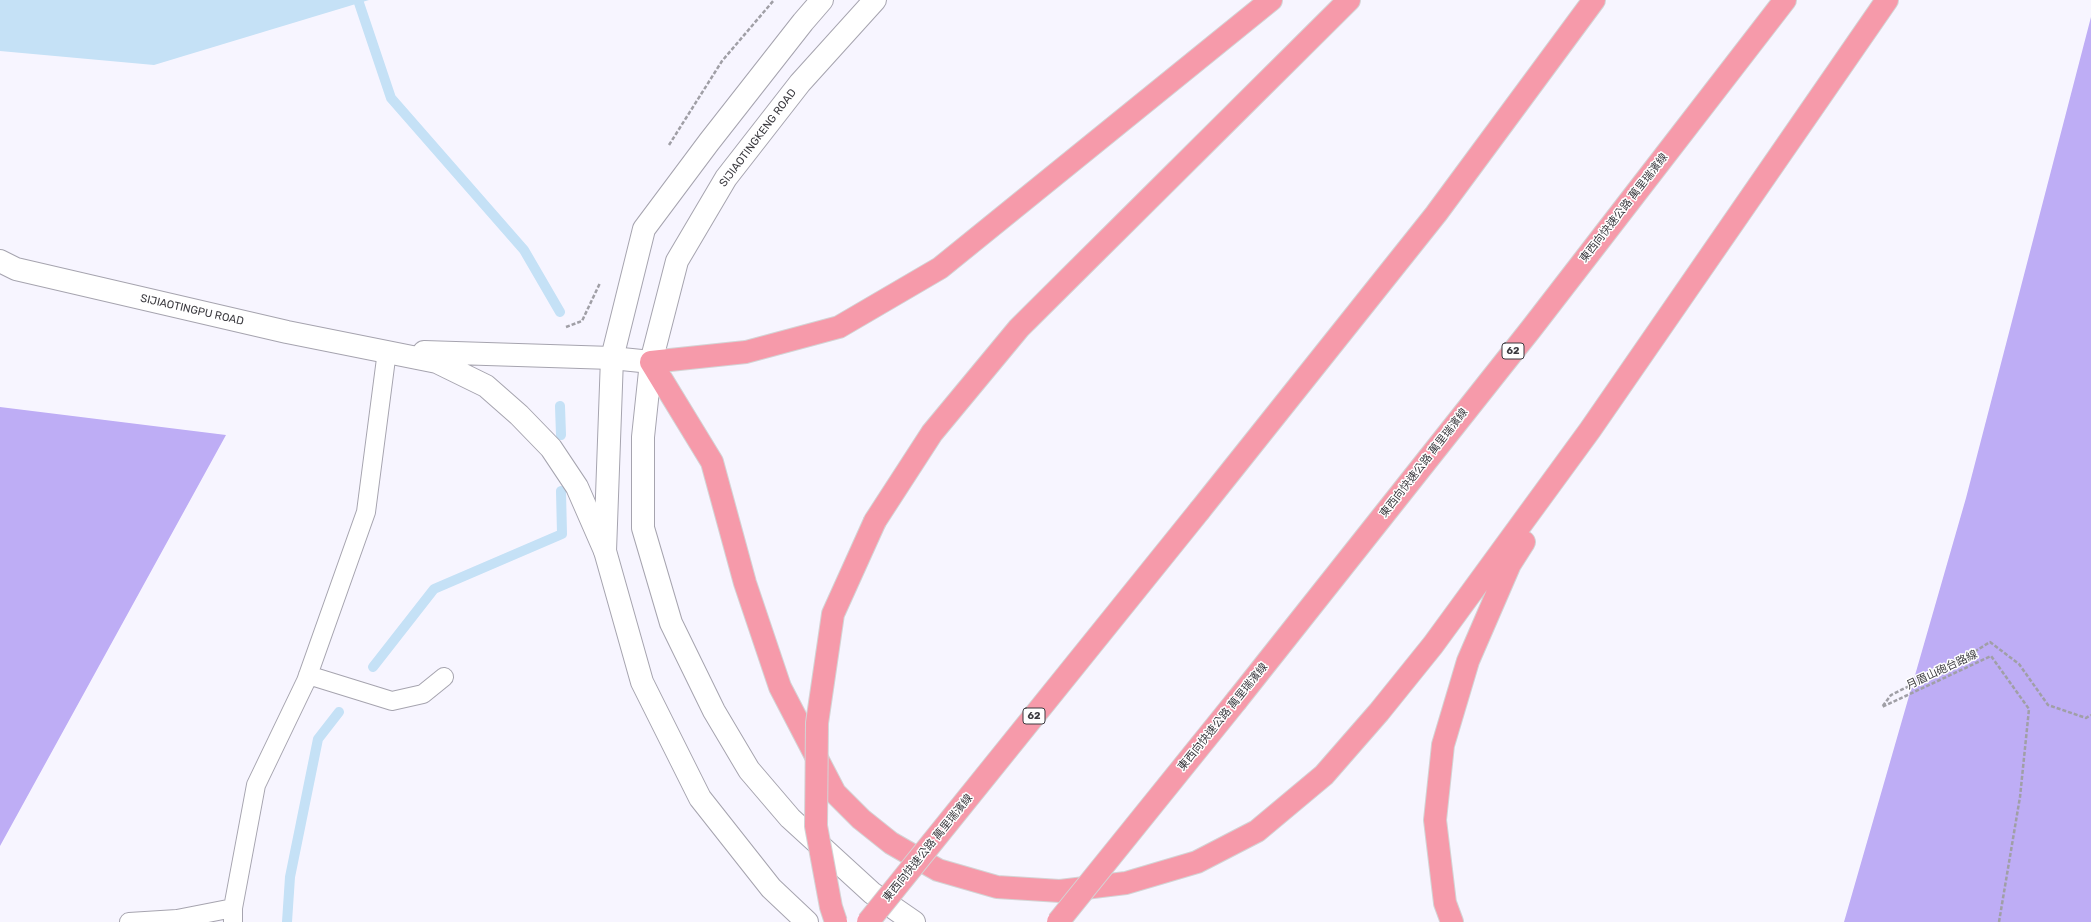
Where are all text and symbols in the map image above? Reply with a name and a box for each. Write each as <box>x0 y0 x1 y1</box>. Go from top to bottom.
street label: SIJIAOTINGKENG ROAD <box>717 86 799 190</box>
street label: 東西向快速公路 萬里瑞濱線 <box>1577 151 1671 265</box>
street label: SIJIAOTINGPU ROAD <box>139 292 245 328</box>
road number: 62 <box>1502 343 1524 359</box>
street label: 東西向快速公路 萬里瑞濱線 <box>1377 406 1471 520</box>
street label: 月眉山砲台路線 <box>1904 648 1980 692</box>
street label: 東西向快速公路 萬里瑞濱線 <box>1175 661 1271 773</box>
road number: 62 <box>1023 708 1045 724</box>
street label: 東西向快速公路 萬里瑞濱線 <box>880 792 976 904</box>

